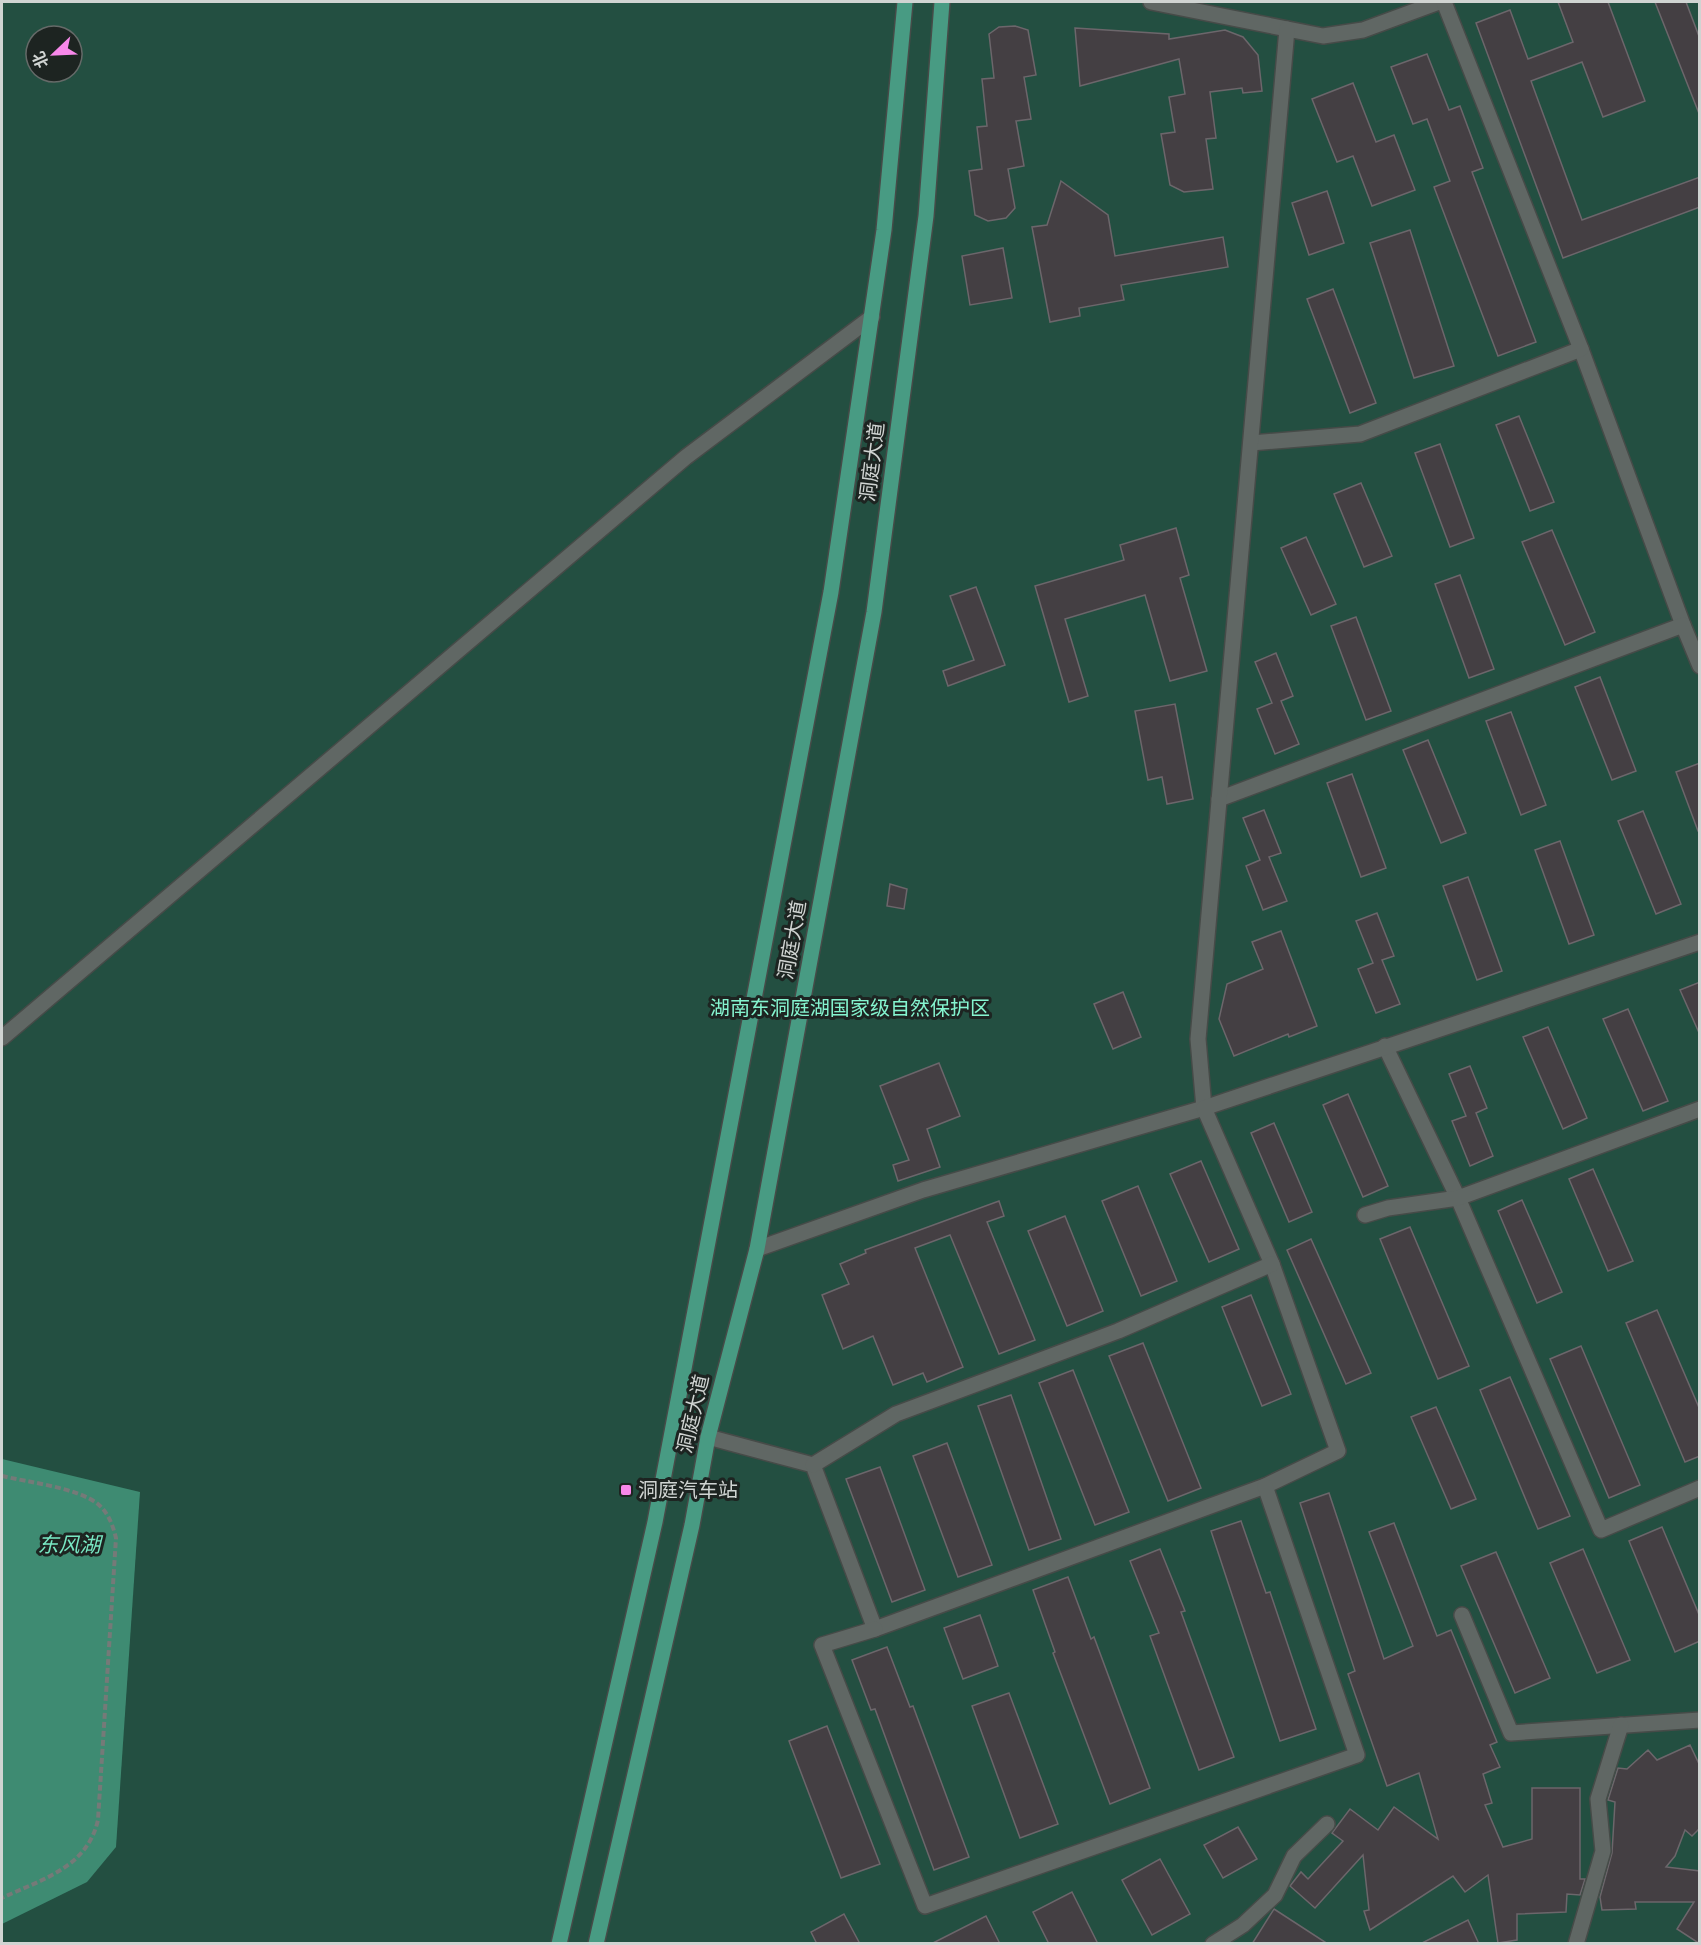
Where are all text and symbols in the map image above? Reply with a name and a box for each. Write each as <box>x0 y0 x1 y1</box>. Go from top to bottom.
north arrow <box>24 24 84 84</box>
text: 北 <box>30 49 52 70</box>
street label: 洞庭大道 <box>856 421 888 503</box>
street label: 洞庭大道 <box>774 899 810 981</box>
park label: 湖南东洞庭湖国家级自然保护区 <box>710 997 990 1019</box>
street label: 洞庭大道 <box>673 1373 713 1455</box>
place label: 洞庭汽车站 <box>638 1479 738 1501</box>
marker: 洞庭汽车站 <box>619 1483 633 1497</box>
water label: 东风湖 <box>38 1533 103 1556</box>

